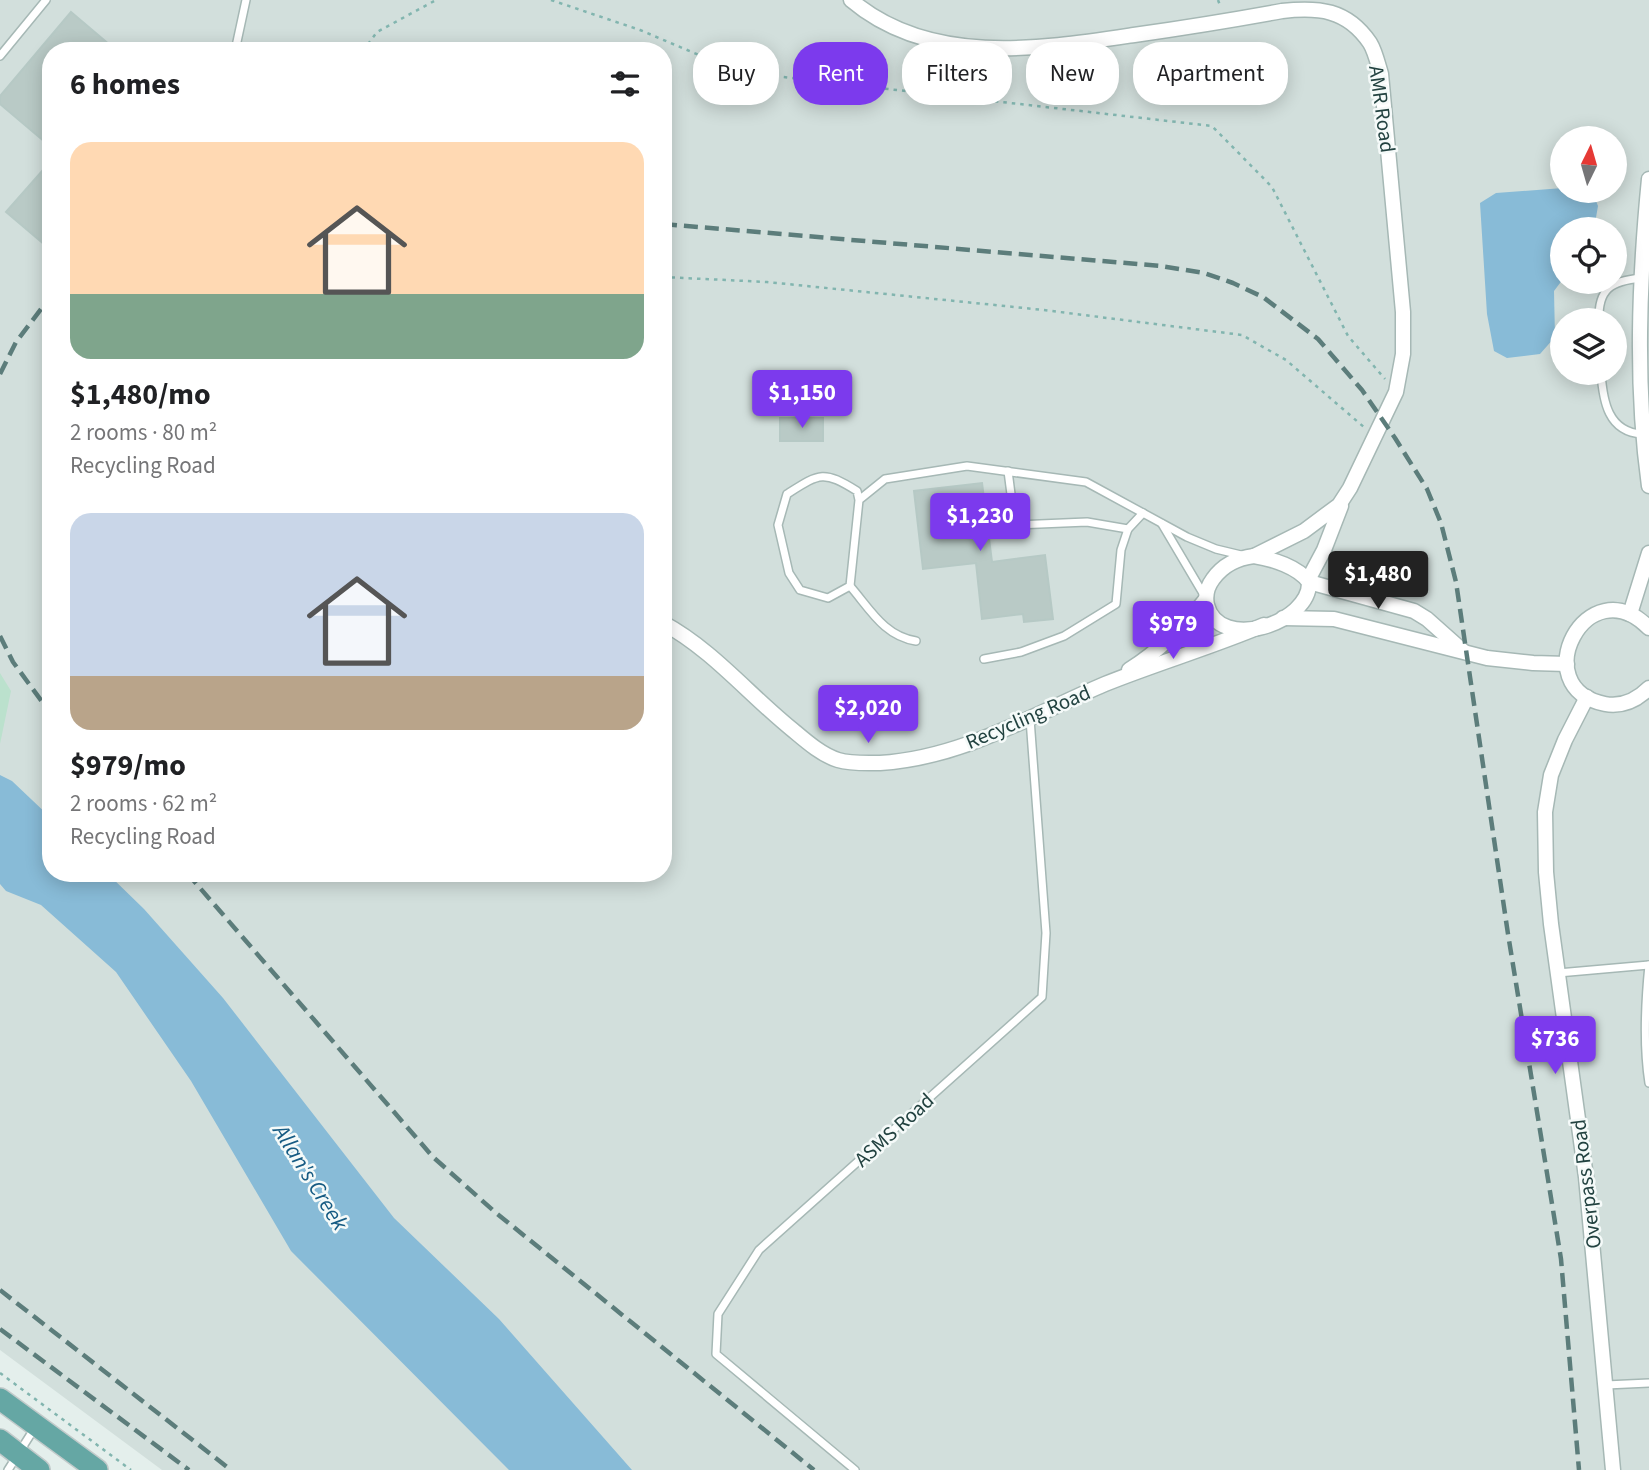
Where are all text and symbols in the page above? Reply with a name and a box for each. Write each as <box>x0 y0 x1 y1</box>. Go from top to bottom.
chip: Buy <box>693 42 779 105</box>
chip: Rent <box>793 42 888 105</box>
chip: Filters <box>902 42 1012 105</box>
chip: New <box>1026 42 1119 105</box>
chip: Apartment <box>1133 42 1288 105</box>
text: 6 homes <box>70 63 180 106</box>
street label: AMR Road <box>1361 63 1403 155</box>
icon: filters <box>606 65 644 103</box>
north arrow <box>1550 126 1628 203</box>
map controls <box>1550 126 1627 385</box>
icon: home <box>294 187 420 313</box>
button: locate <box>1550 217 1627 294</box>
button: layers <box>1550 308 1627 385</box>
pin: $1,150 <box>745 370 859 430</box>
text: $1,480/mo <box>70 373 211 416</box>
text: $1,150 <box>768 376 836 409</box>
text: 2 rooms · 80 m² <box>70 416 217 449</box>
text: Recycling Road <box>70 449 216 482</box>
pin: $1,230 <box>923 494 1037 553</box>
text: $1,230 <box>946 499 1014 532</box>
pin: $1,480 <box>1321 552 1435 611</box>
text: $1,480 <box>1344 557 1412 590</box>
icon: home <box>294 558 420 684</box>
pin: $979 <box>1132 602 1214 661</box>
text: $979 <box>1149 607 1197 640</box>
street label: Recycling Road <box>961 677 1095 757</box>
pin: $2,020 <box>811 686 925 745</box>
text: $2,020 <box>834 691 902 724</box>
text: $979/mo <box>70 744 186 787</box>
text: 2 rooms · 62 m² <box>70 787 217 820</box>
text: Recycling Road <box>70 820 216 853</box>
pin: $736 <box>1514 1016 1596 1076</box>
text: $736 <box>1531 1022 1579 1055</box>
street label: ASMS Road <box>847 1086 941 1174</box>
water label: Allan's Creek <box>264 1116 357 1238</box>
street label: Overpass Road <box>1563 1118 1609 1250</box>

